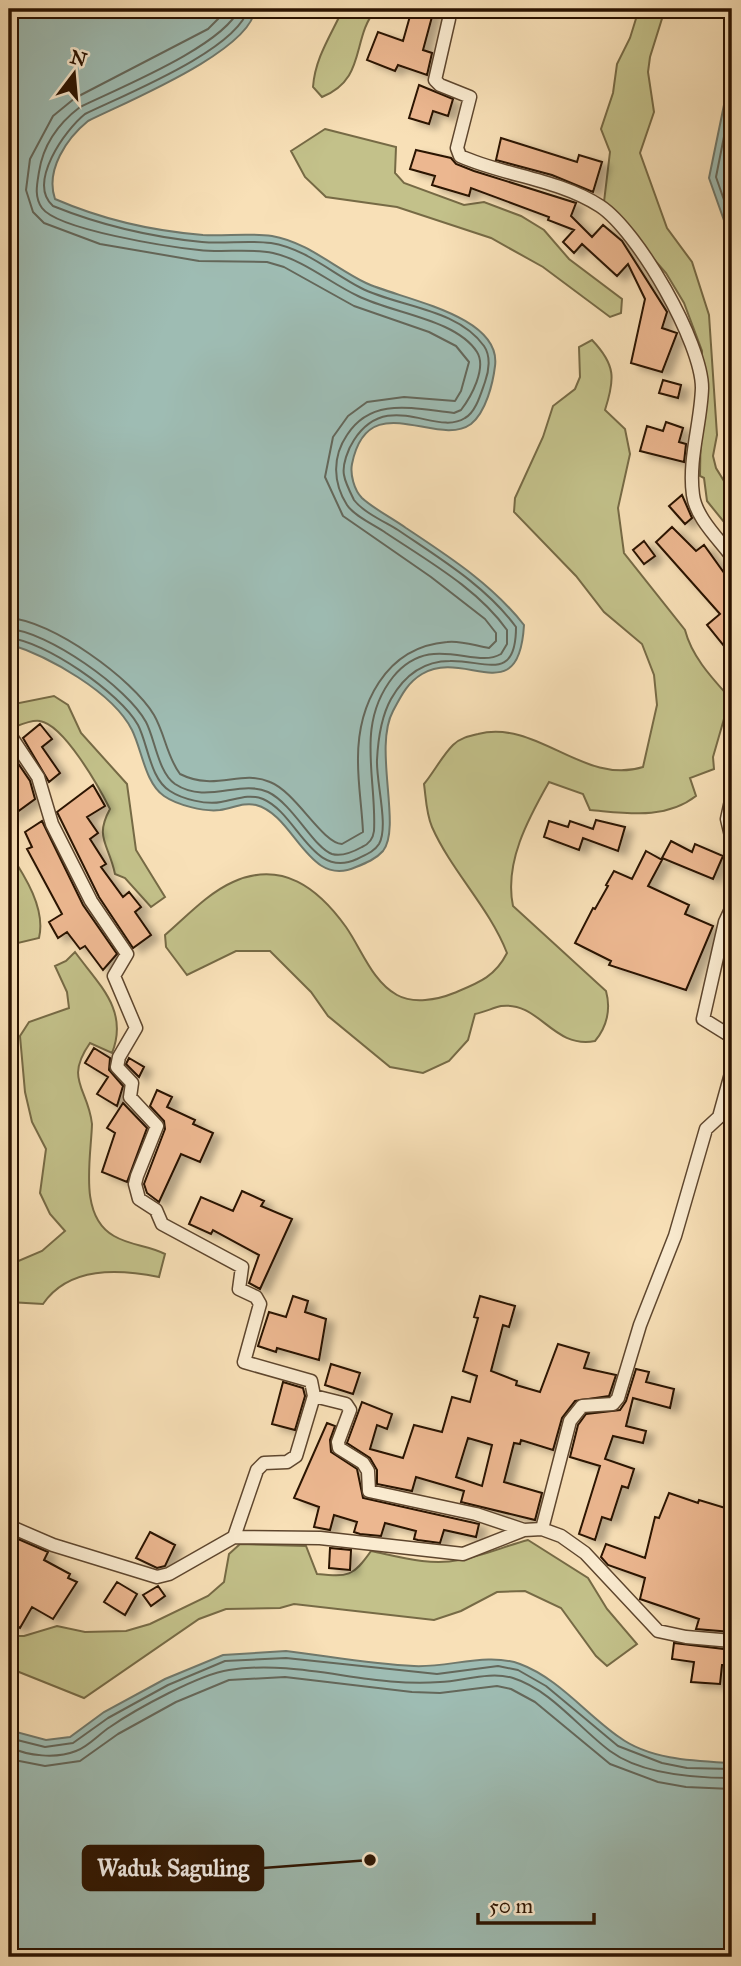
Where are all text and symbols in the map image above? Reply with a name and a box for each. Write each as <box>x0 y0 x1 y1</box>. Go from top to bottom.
north arrow <box>38 38 108 108</box>
text: N <box>68 45 89 71</box>
callout: Waduk Saguling <box>83 1846 263 1890</box>
text: Waduk Saguling <box>97 1854 250 1883</box>
scale bar <box>478 1882 594 1926</box>
text: 50 m <box>489 1893 534 1919</box>

